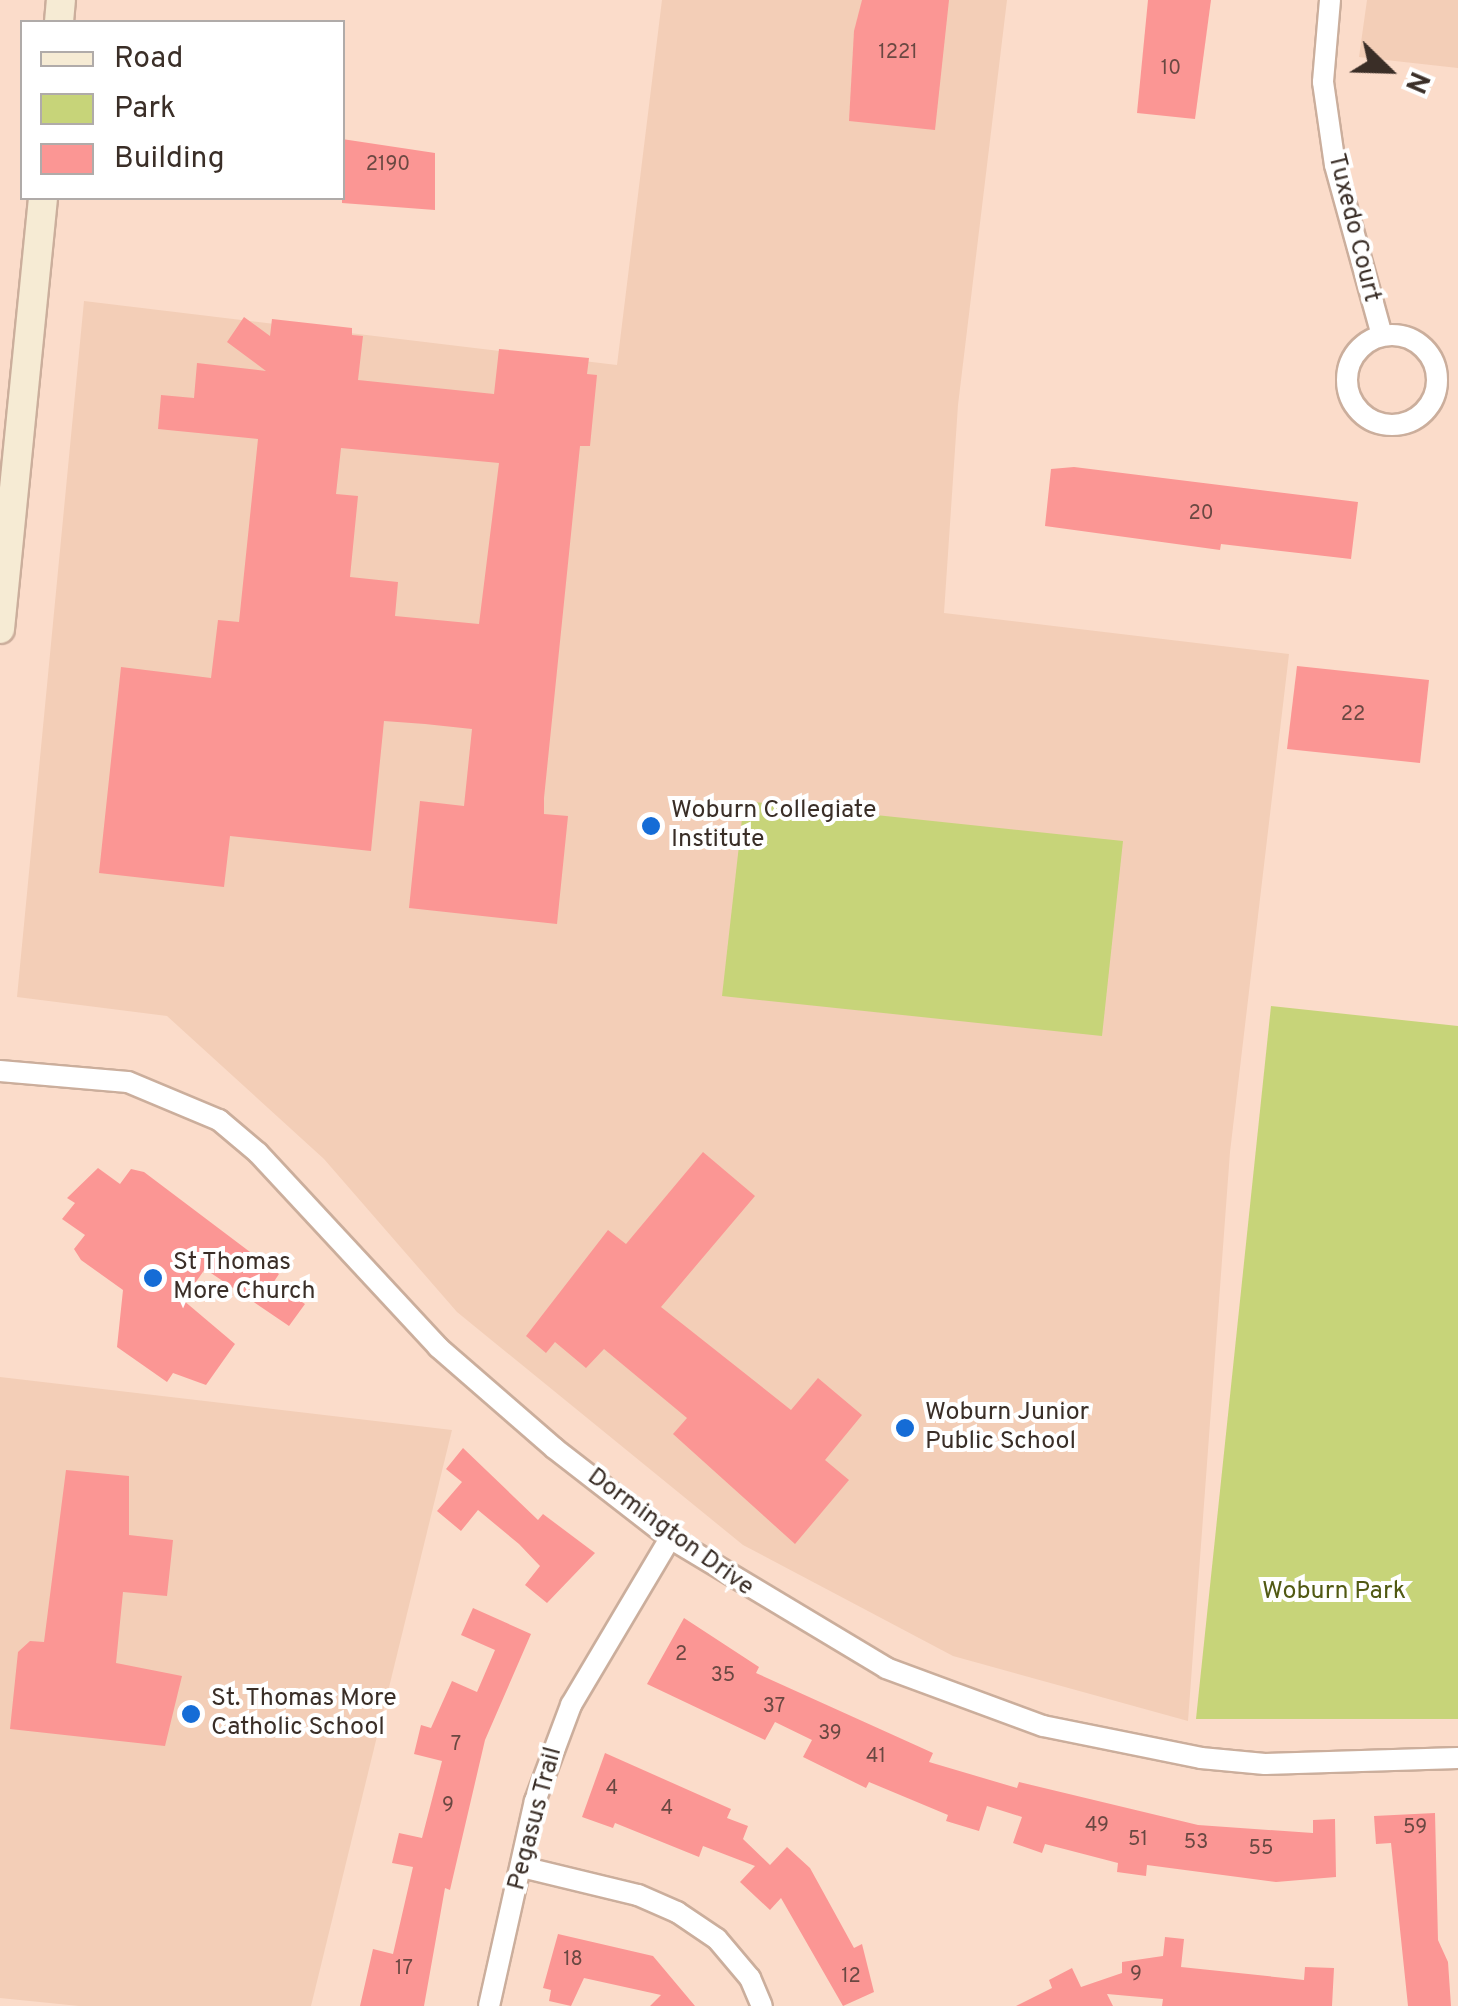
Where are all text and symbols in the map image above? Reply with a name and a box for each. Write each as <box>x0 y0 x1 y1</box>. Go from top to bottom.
legend <box>20 20 345 200</box>
north arrow <box>1338 20 1438 120</box>
text: Road <box>114 41 183 78</box>
house number: 1221 <box>878 41 918 65</box>
house number: 10 <box>1161 57 1181 81</box>
text: N <box>1395 65 1436 98</box>
text: Park <box>114 91 176 128</box>
text: Building <box>114 141 225 178</box>
street label: Tuxedo Court <box>1320 151 1386 305</box>
house number: 2190 <box>366 153 410 177</box>
house number: 20 <box>1188 502 1214 526</box>
house number: 22 <box>1341 703 1365 727</box>
place label: Woburn Collegiate Institute <box>671 797 876 856</box>
marker: Woburn Collegiate Institute <box>640 815 662 837</box>
place label: St Thomas More Church <box>173 1249 316 1308</box>
marker: St Thomas More Church <box>142 1267 164 1289</box>
place label: Woburn Junior Public School <box>925 1399 1089 1458</box>
marker: Woburn Junior Public School <box>894 1417 916 1439</box>
street label: Dormington Drive <box>581 1463 759 1603</box>
park label: Woburn Park <box>1262 1577 1406 1607</box>
house number: 2 <box>675 1643 687 1667</box>
house number: 35 <box>711 1664 735 1688</box>
place label: St. Thomas More Catholic School <box>211 1685 398 1744</box>
house number: 37 <box>763 1695 785 1719</box>
marker: St. Thomas More Catholic School <box>180 1703 202 1725</box>
house number: 39 <box>818 1722 842 1746</box>
house number: 7 <box>451 1733 461 1757</box>
street label: Pegasus Trail <box>502 1744 570 1894</box>
house number: 41 <box>866 1745 886 1769</box>
house number: 4 <box>606 1777 618 1801</box>
house number: 9 <box>442 1794 454 1818</box>
house number: 4 <box>661 1797 673 1821</box>
house number: 49 <box>1085 1814 1109 1838</box>
house number: 59 <box>1403 1816 1427 1840</box>
house number: 51 <box>1128 1828 1148 1852</box>
house number: 53 <box>1184 1831 1208 1855</box>
house number: 55 <box>1249 1837 1273 1861</box>
house number: 18 <box>563 1948 583 1972</box>
house number: 17 <box>395 1957 413 1981</box>
house number: 9 <box>1130 1963 1142 1987</box>
house number: 12 <box>841 1965 861 1989</box>

